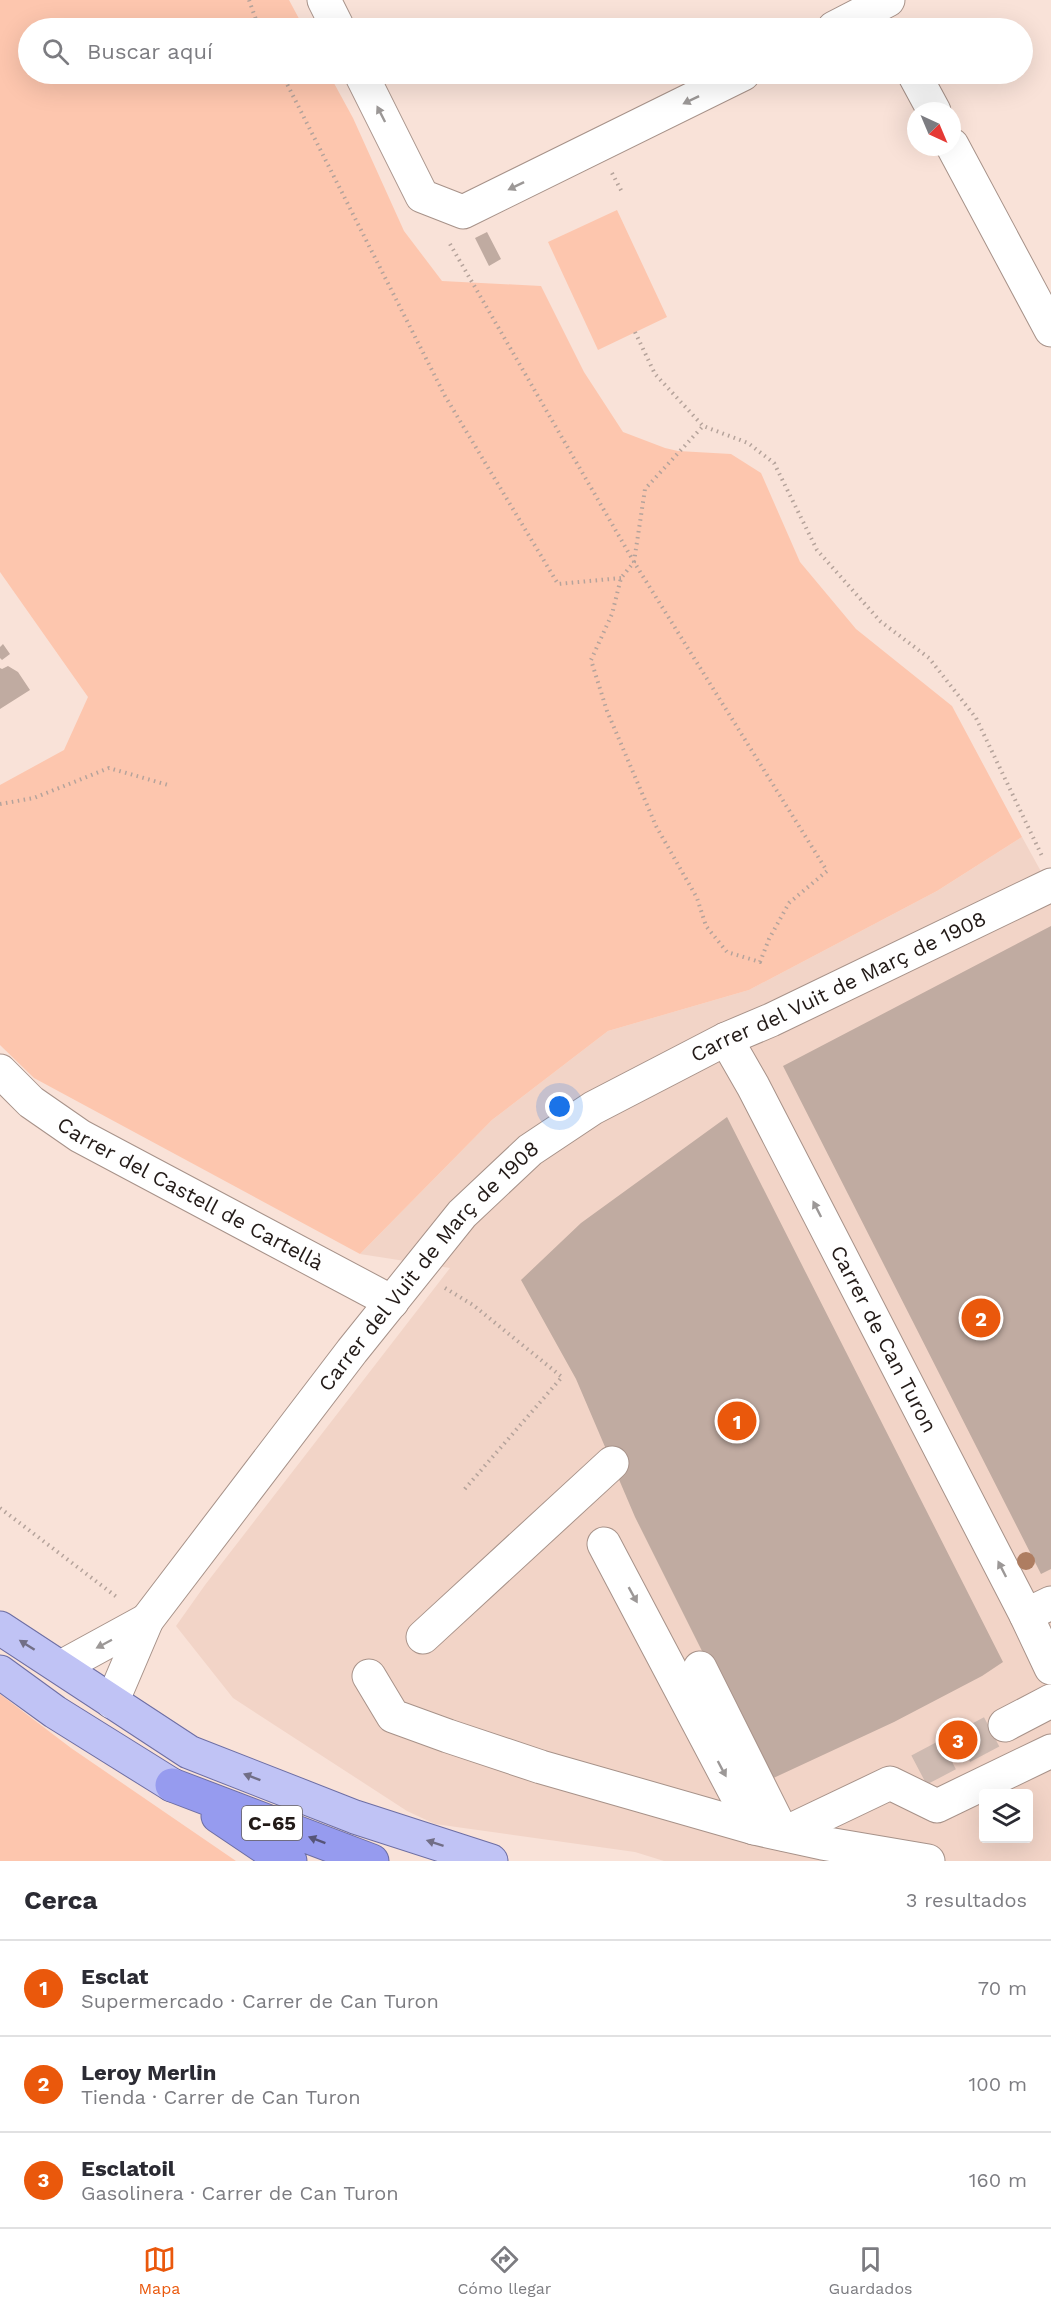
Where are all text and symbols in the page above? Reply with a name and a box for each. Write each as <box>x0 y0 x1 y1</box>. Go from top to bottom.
search box <box>18 18 1033 84</box>
icon: search <box>39 35 72 68</box>
text: Buscar aquí <box>87 39 213 64</box>
one-way arrow <box>682 95 699 104</box>
north arrow <box>907 102 961 156</box>
one-way arrow <box>376 105 386 122</box>
one-way arrow <box>507 181 524 191</box>
street label: Carrer del Vuit de Març de 1908 <box>686 905 990 1067</box>
your location <box>545 1092 574 1121</box>
street label: Carrer del Castell de Cartellà <box>53 1111 328 1275</box>
street label: Carrer del Vuit de Març de 1908 <box>313 1135 543 1396</box>
one-way arrow <box>812 1201 822 1218</box>
street label: Carrer de Can Turon <box>825 1241 943 1437</box>
pin: 2 <box>962 1296 1000 1340</box>
pin: 1 <box>718 1398 756 1444</box>
one-way arrow <box>997 1561 1007 1578</box>
one-way arrow <box>627 1587 637 1604</box>
one-way arrow <box>95 1639 112 1649</box>
one-way arrow <box>19 1640 35 1651</box>
pin: 3 <box>938 1718 978 1762</box>
one-way arrow <box>717 1760 727 1777</box>
one-way arrow <box>242 1772 260 1782</box>
map controls <box>979 1789 1033 1843</box>
button: layers <box>979 1789 1033 1843</box>
road number: C-65 <box>242 1806 302 1840</box>
one-way arrow <box>308 1835 326 1844</box>
one-way arrow <box>426 1838 444 1847</box>
text: Cerca <box>24 1885 98 1915</box>
text: 3 resultados <box>906 1888 1027 1912</box>
text: Esclat <box>81 1964 148 1989</box>
text: 1 <box>39 1976 48 2000</box>
text: 70 m <box>978 1976 1027 2000</box>
text: Supermercado · Carrer de Can Turon <box>81 1989 439 2013</box>
text: Leroy Merlin <box>81 2060 216 2085</box>
text: 2 <box>38 2072 49 2096</box>
text: 100 m <box>968 2072 1027 2096</box>
text: Tienda · Carrer de Can Turon <box>81 2085 361 2109</box>
text: Esclatoil <box>81 2156 175 2181</box>
text: 3 <box>38 2168 49 2192</box>
text: 160 m <box>969 2168 1027 2192</box>
text: Gasolinera · Carrer de Can Turon <box>81 2181 399 2205</box>
tab: Mapa <box>139 2243 180 2298</box>
tab: Cómo llegar <box>457 2243 551 2298</box>
tab: Guardados <box>829 2243 912 2298</box>

